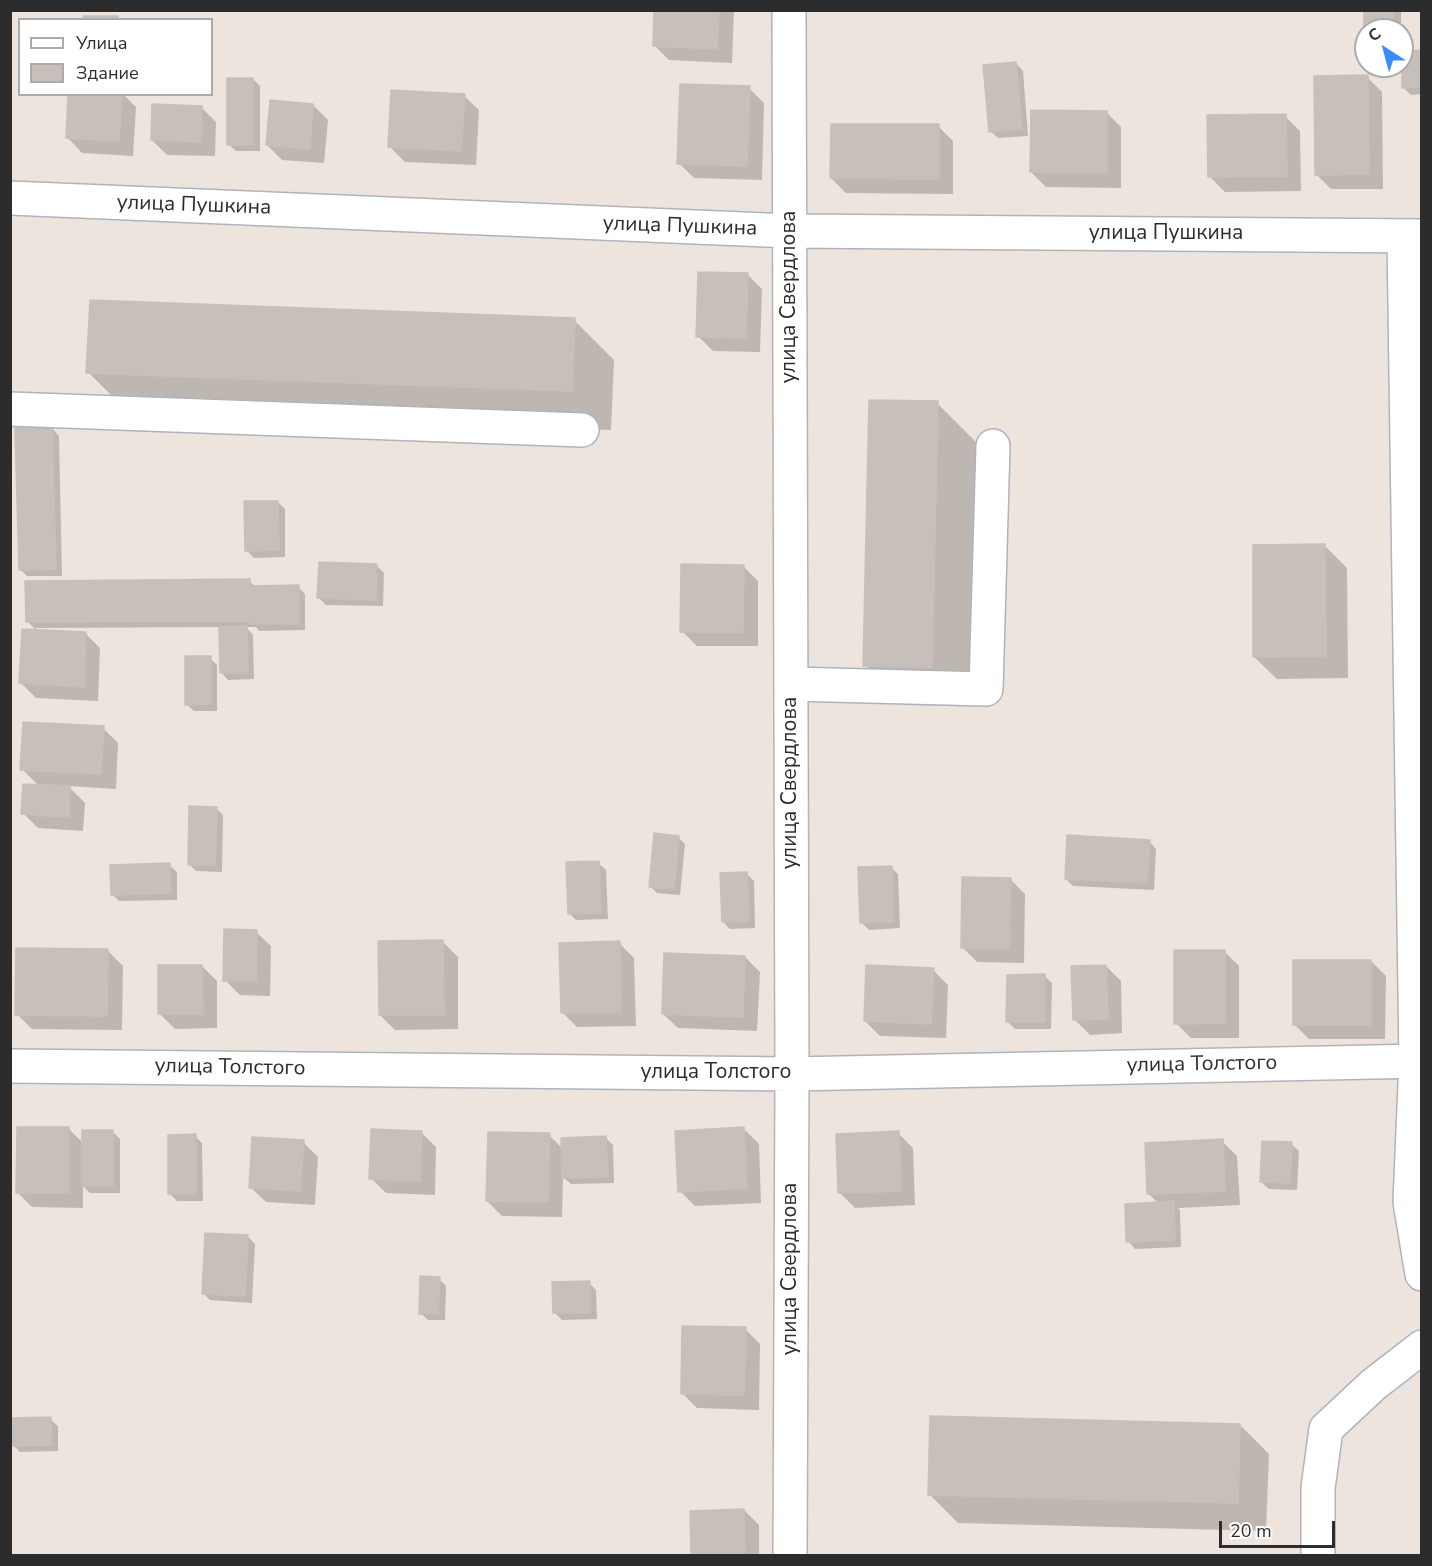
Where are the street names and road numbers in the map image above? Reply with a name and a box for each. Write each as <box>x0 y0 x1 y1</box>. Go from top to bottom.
street label: улица Пушкина <box>116 191 272 221</box>
street label: улица Свердлова <box>777 211 803 383</box>
street label: улица Пушкина <box>602 212 758 242</box>
street label: улица Пушкина <box>1089 221 1243 247</box>
street label: улица Свердлова <box>778 697 804 869</box>
street label: улица Толстого <box>1126 1051 1278 1079</box>
street label: улица Толстого <box>154 1054 306 1082</box>
street label: улица Толстого <box>641 1060 791 1086</box>
street label: улица Свердлова <box>778 1183 804 1355</box>

